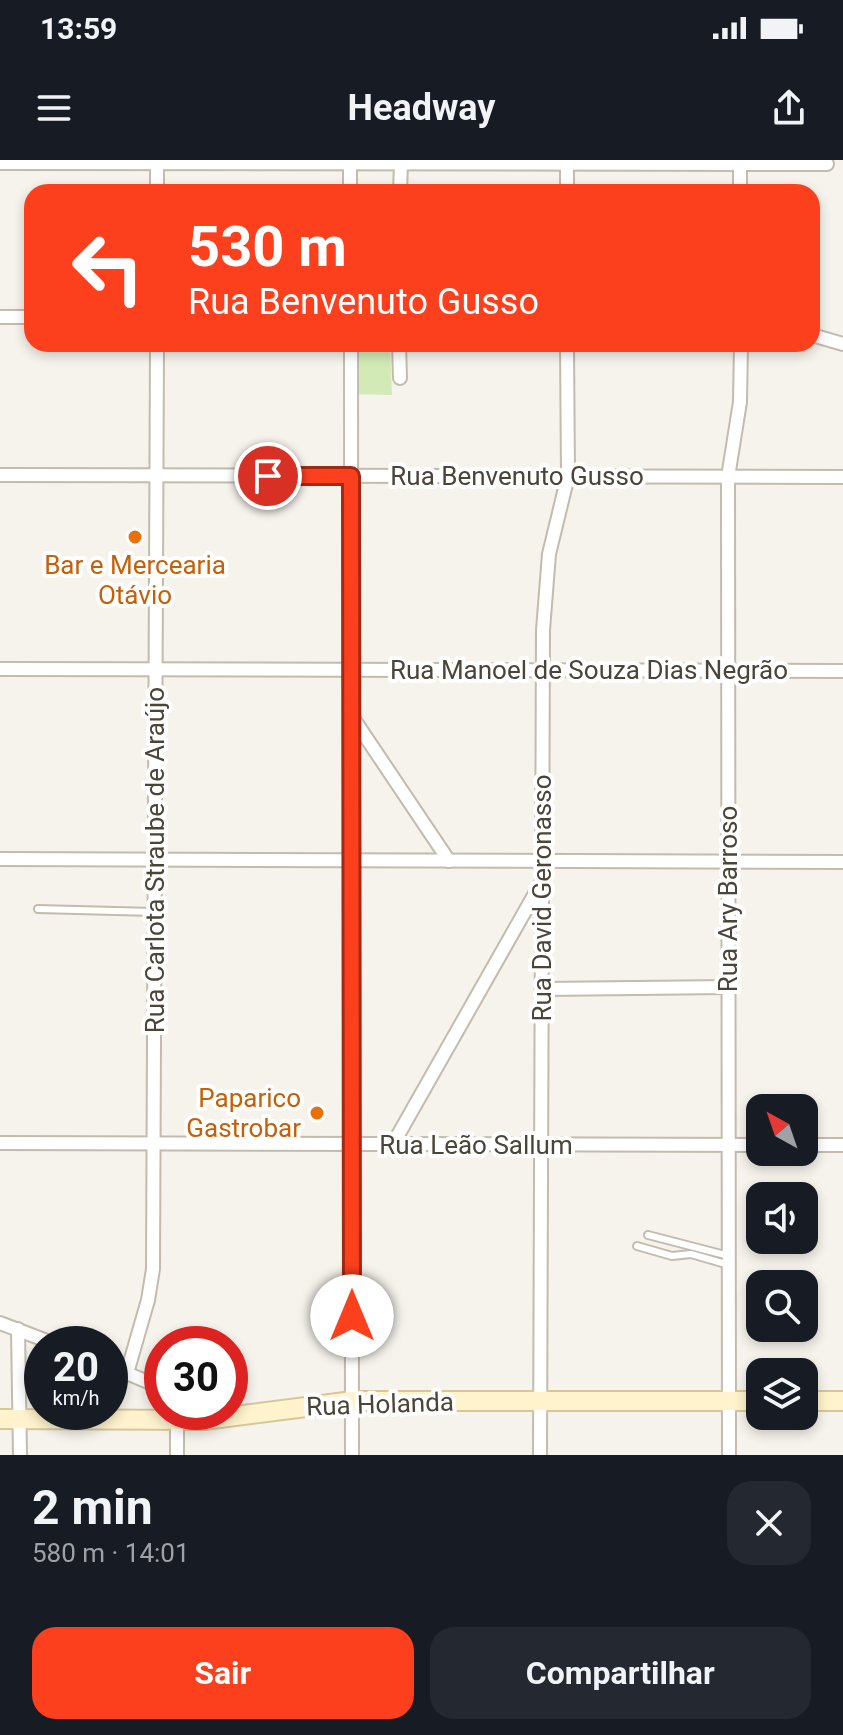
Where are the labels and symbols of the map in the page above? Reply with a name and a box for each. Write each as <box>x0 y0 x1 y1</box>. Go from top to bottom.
pin <box>234 442 302 510</box>
street label: Rua Benvenuto Gusso <box>390 461 644 491</box>
marker: Bar e Mercearia Otávio <box>126 528 144 546</box>
place label: Bar e Mercearia Otávio <box>44 550 226 610</box>
street label: Rua Manoel de Souza Dias Negrão <box>390 655 788 685</box>
street label: Rua Carlota Straube de Araújo <box>140 687 170 1033</box>
street label: Rua David Geronasso <box>527 774 557 1022</box>
street label: Rua Ary Barroso <box>713 806 743 992</box>
place label: Paparico Gastrobar <box>186 1083 301 1143</box>
north arrow <box>746 1094 818 1166</box>
marker: Paparico Gastrobar <box>308 1104 326 1122</box>
street label: Rua Leão Sallum <box>379 1130 573 1160</box>
position arrow <box>310 1274 394 1358</box>
speed limit sign: 30 <box>144 1326 248 1430</box>
street label: Rua Holanda <box>306 1386 454 1422</box>

